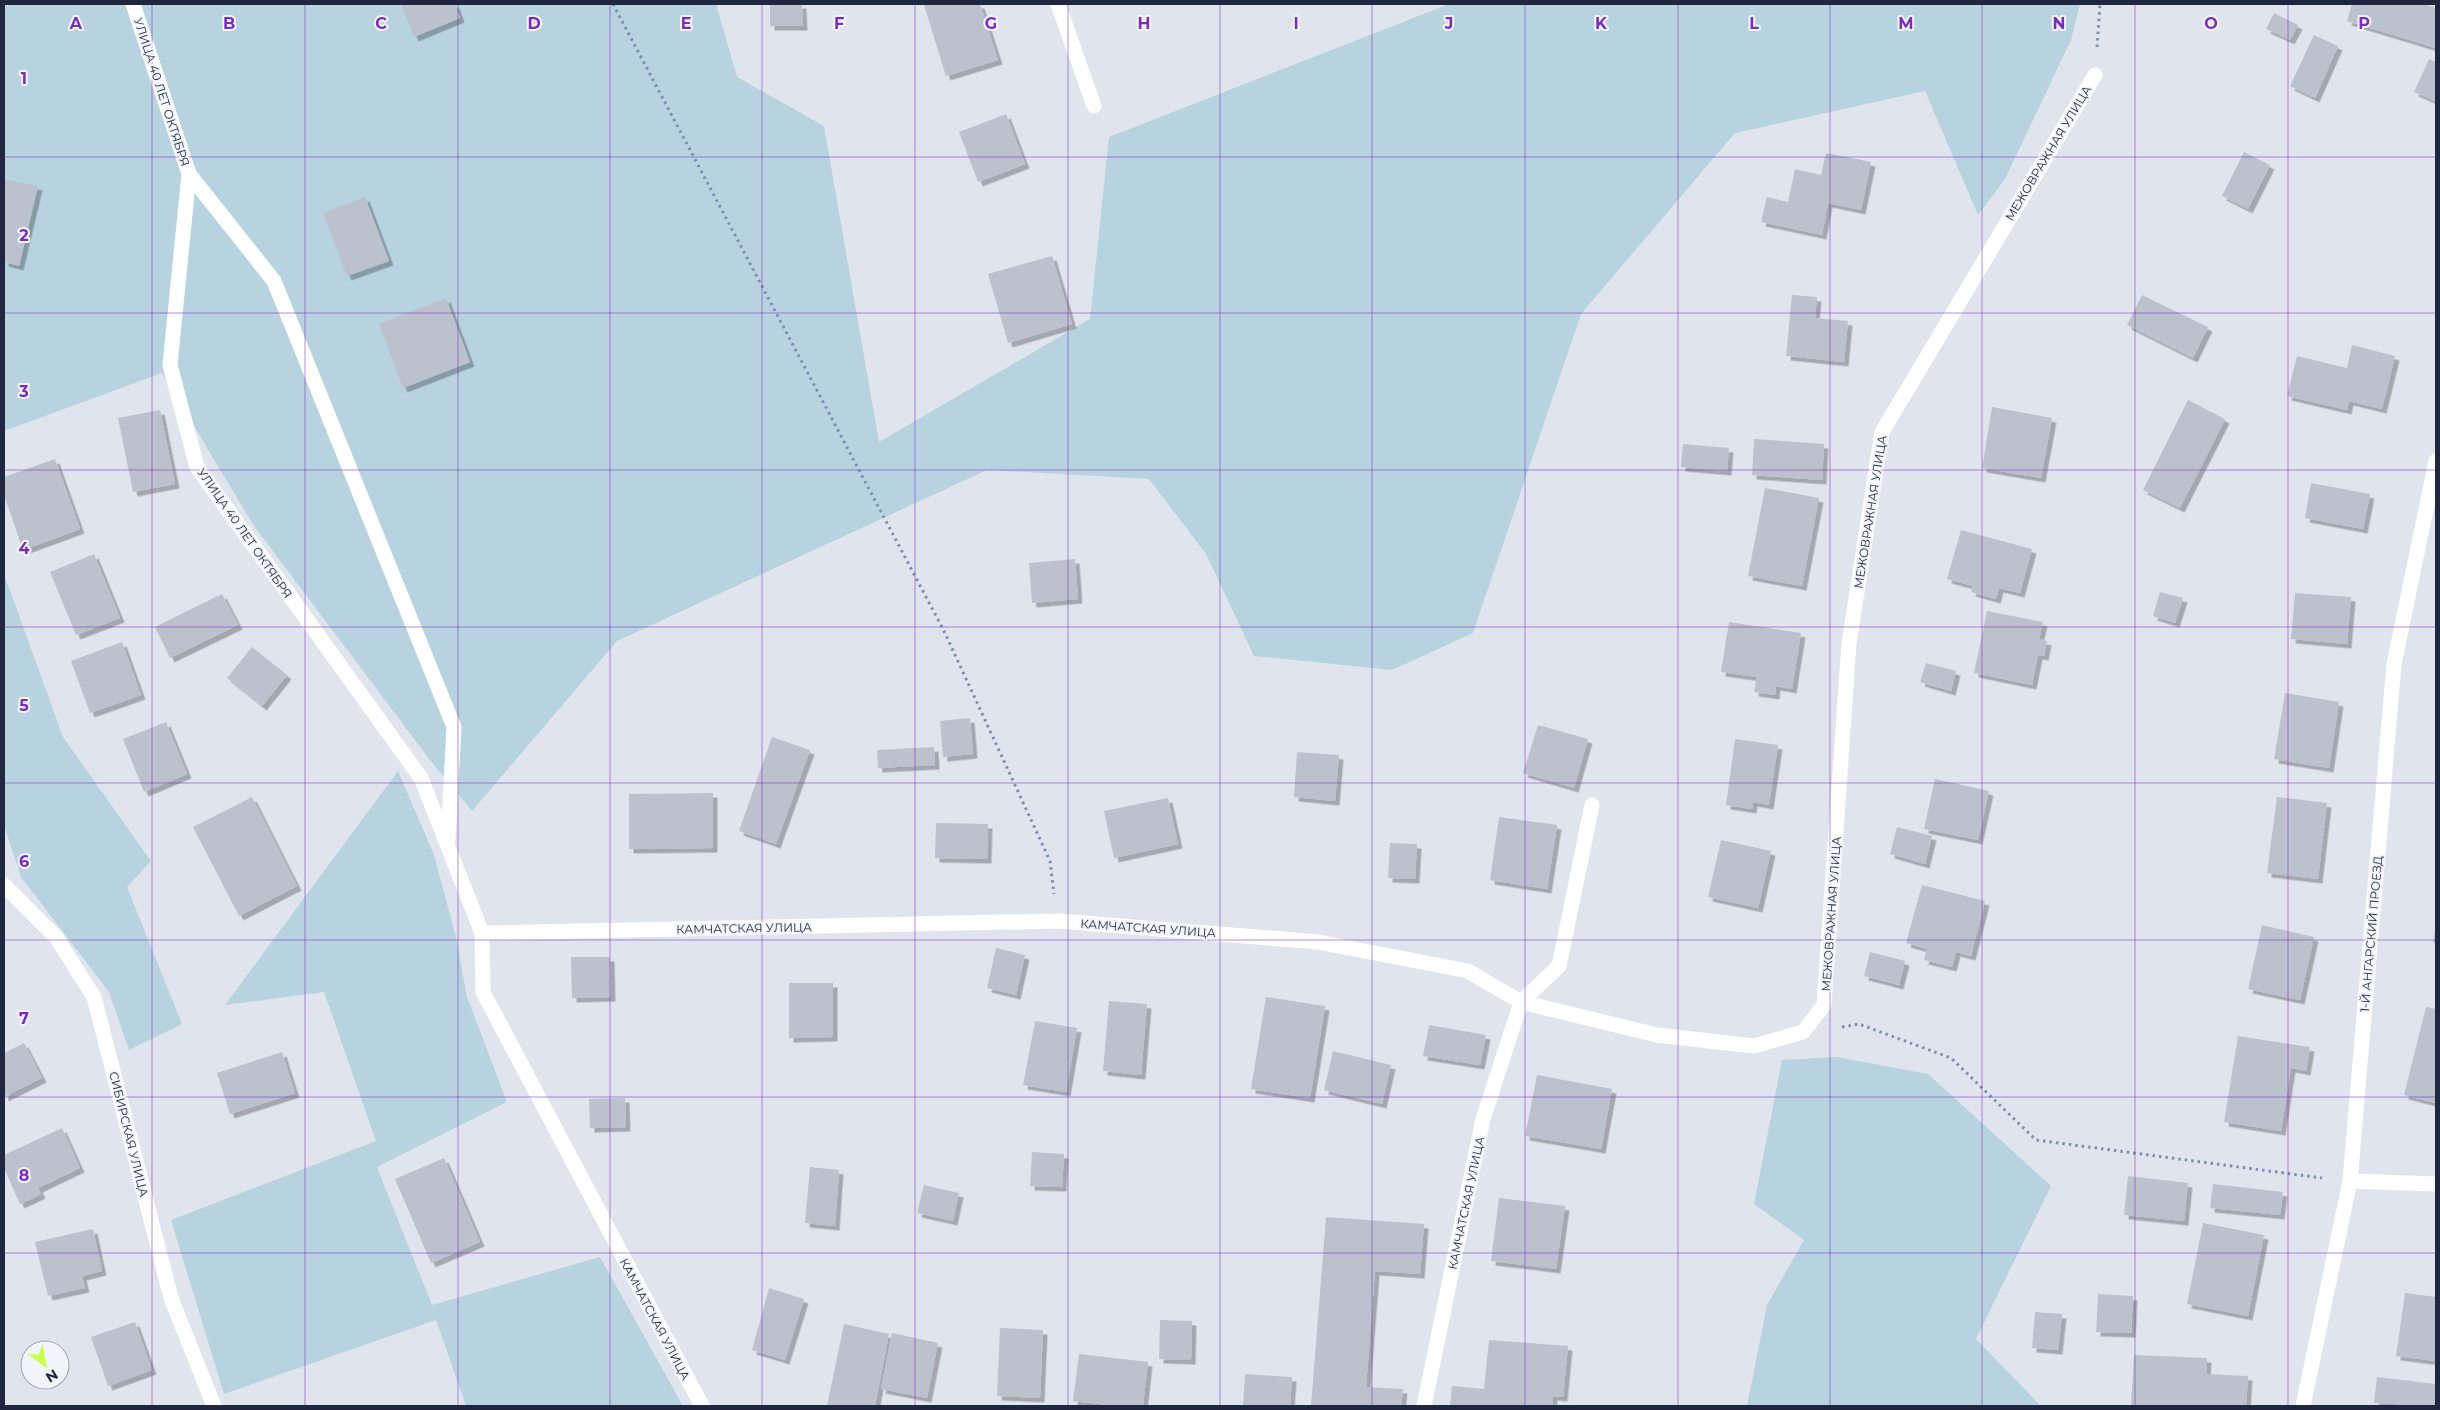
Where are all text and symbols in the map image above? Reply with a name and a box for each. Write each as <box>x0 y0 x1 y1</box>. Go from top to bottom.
text: A <box>69 14 83 33</box>
text: B <box>223 14 235 33</box>
text: C <box>375 14 387 33</box>
text: D <box>527 14 541 33</box>
text: E <box>681 14 691 33</box>
text: F <box>834 14 844 33</box>
text: G <box>985 14 997 33</box>
text: H <box>1138 14 1150 33</box>
text: I <box>1293 14 1299 33</box>
text: J <box>1444 14 1453 33</box>
text: K <box>1595 14 1608 33</box>
text: L <box>1749 14 1759 33</box>
text: M <box>1898 14 1914 33</box>
text: N <box>2053 14 2065 33</box>
text: O <box>2204 14 2218 33</box>
text: P <box>2358 14 2370 33</box>
street label: УЛИЦА 40 ЛЕТ ОКТЯБРЯ <box>131 16 193 168</box>
text: 1 <box>21 69 27 88</box>
street label: МЕЖОВРАЖНАЯ УЛИЦА <box>2002 83 2094 223</box>
text: 2 <box>19 226 29 245</box>
text: 3 <box>18 382 29 401</box>
street label: МЕЖОВРАЖНАЯ УЛИЦА <box>1850 434 1890 590</box>
street label: УЛИЦА 40 ЛЕТ ОКТЯБРЯ <box>194 465 296 601</box>
text: 4 <box>18 539 30 558</box>
text: 5 <box>19 696 29 715</box>
street label: МЕЖОВРАЖНАЯ УЛИЦА <box>1818 836 1844 992</box>
text: 6 <box>19 852 29 871</box>
street label: 1-Й АНГАРСКИЙ ПРОЕЗД <box>2357 855 2385 1013</box>
street label: КАМЧАТСКАЯ УЛИЦА <box>1080 916 1216 940</box>
street label: КАМЧАТСКАЯ УЛИЦА <box>676 919 812 937</box>
text: 7 <box>19 1009 29 1028</box>
street label: СИБИРСКАЯ УЛИЦА <box>106 1070 152 1198</box>
street label: КАМЧАТСКАЯ УЛИЦА <box>1445 1135 1487 1271</box>
text: 8 <box>19 1166 29 1185</box>
street label: КАМЧАТСКАЯ УЛИЦА <box>617 1256 694 1382</box>
north arrow <box>20 1340 70 1390</box>
text: N <box>42 1365 61 1387</box>

